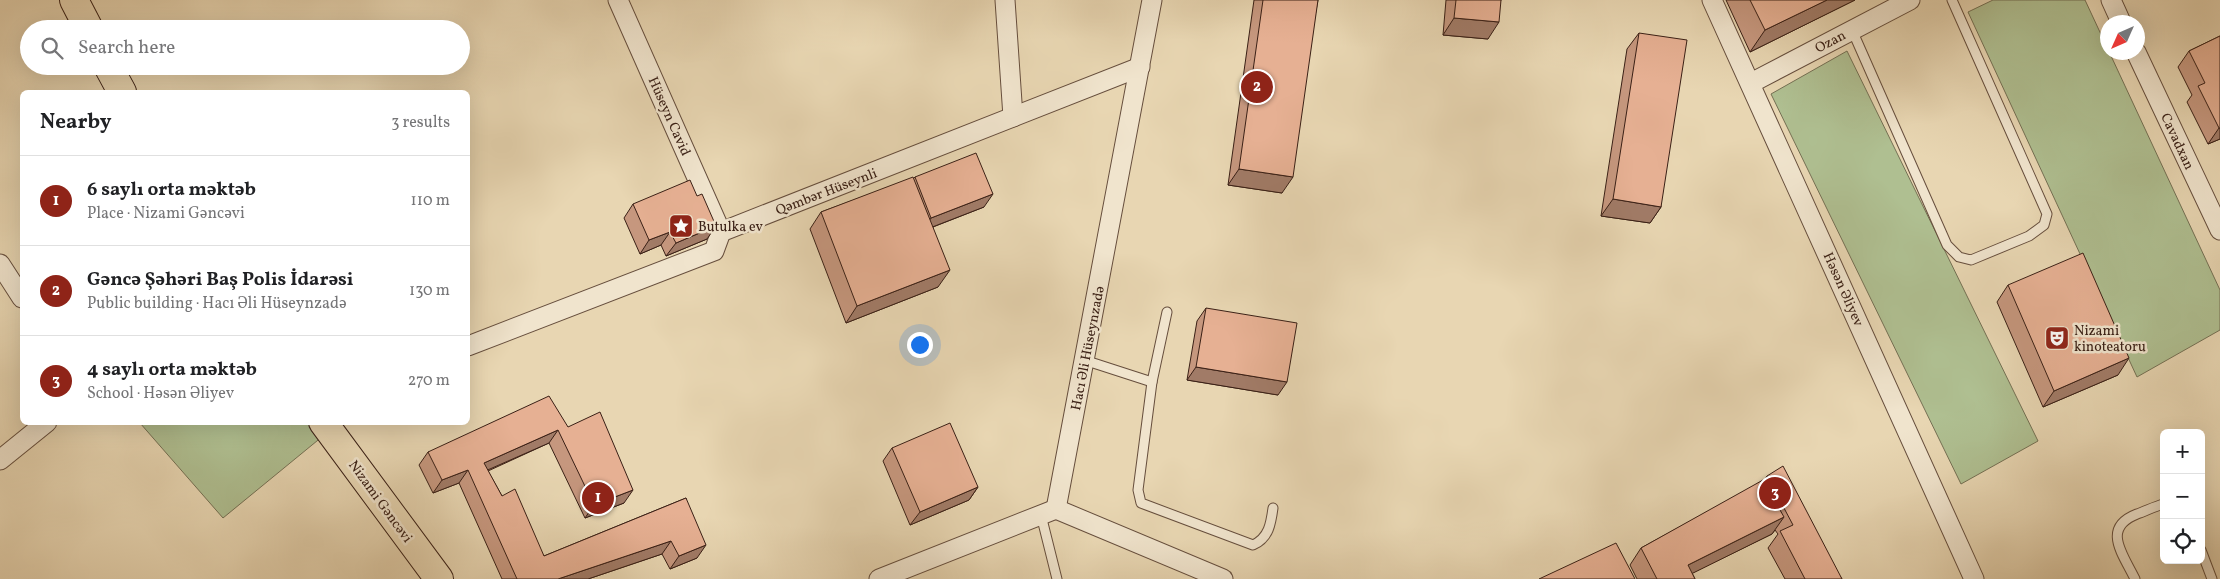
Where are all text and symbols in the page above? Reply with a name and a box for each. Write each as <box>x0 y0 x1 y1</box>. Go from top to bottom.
north arrow <box>2100 15 2145 60</box>
search box <box>20 20 470 75</box>
street label: Ozan <box>1812 26 1850 58</box>
icon: search <box>38 34 66 62</box>
text: Search here <box>78 35 175 61</box>
pin: 2 <box>1241 68 1273 106</box>
street label: Hüseyn Cavid <box>643 74 695 159</box>
text: Nearby <box>40 108 111 137</box>
street label: Cavadxan <box>2155 110 2198 173</box>
text: 3 results <box>391 112 450 134</box>
street label: Qəmbər Hüseynli <box>773 164 880 221</box>
text: 6 saylı orta məktəb <box>87 177 256 203</box>
text: 1 <box>53 190 59 212</box>
text: 110 m <box>411 190 450 212</box>
text: Place · Nizami Gəncəvi <box>87 203 245 225</box>
place icon: Butulka ev <box>668 213 694 239</box>
place label: Butulka ev <box>698 218 764 237</box>
street label: Həsən Əliyev <box>1818 249 1868 330</box>
text: Gəncə Şəhəri Baş Polis İdarəsi <box>87 267 353 293</box>
text: 2 <box>52 280 60 302</box>
text: 130 m <box>409 280 450 302</box>
street label: Hacı Əli Hüseynzadə <box>1067 284 1110 412</box>
text: Public building · Hacı Əli Hüseynzadə <box>87 293 347 315</box>
place label: Nizami kinoteatoru <box>2074 322 2146 357</box>
theatre icon: Nizami kinoteatoru <box>2044 325 2070 351</box>
your location <box>907 332 933 358</box>
text: 4 saylı orta məktəb <box>87 357 257 383</box>
text: 3 <box>52 370 60 392</box>
text: 270 m <box>408 370 450 392</box>
text: School · Həsən Əliyev <box>87 383 234 405</box>
map controls <box>2160 429 2205 564</box>
button: + <box>2160 429 2205 474</box>
street label: Nizami Gəncəvi <box>343 457 416 547</box>
pin: 3 <box>1759 474 1791 512</box>
button: − <box>2160 474 2205 519</box>
pin: 1 <box>582 479 614 517</box>
button: locate <box>2160 519 2205 564</box>

